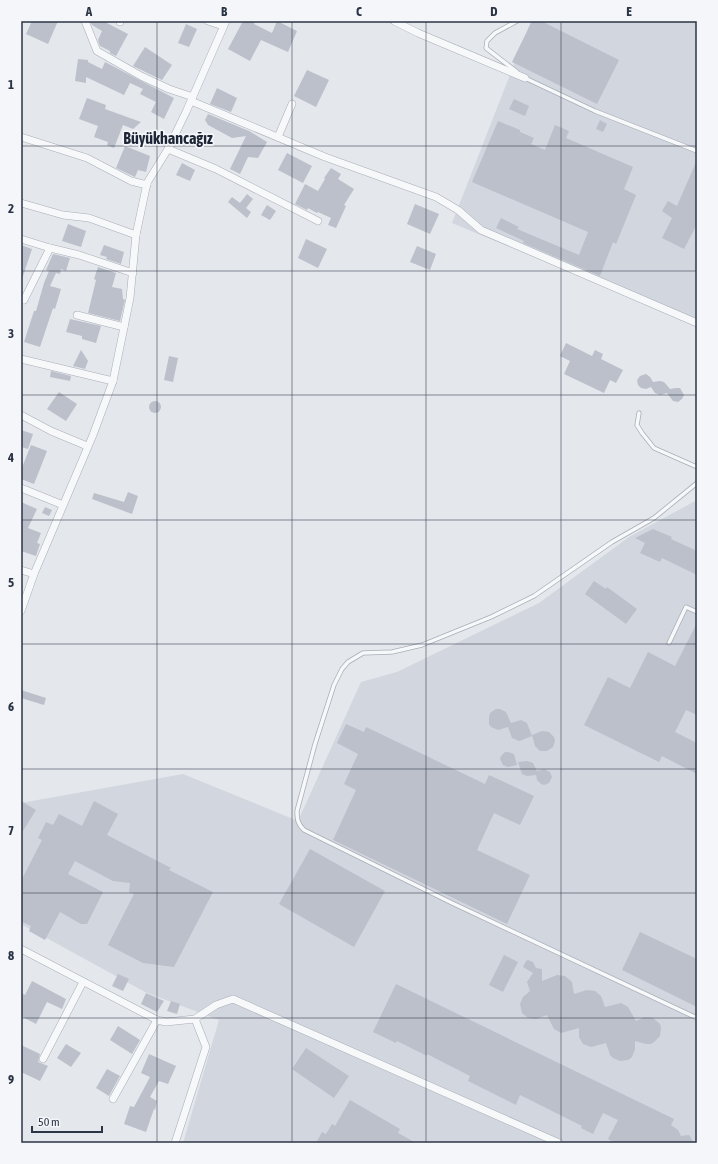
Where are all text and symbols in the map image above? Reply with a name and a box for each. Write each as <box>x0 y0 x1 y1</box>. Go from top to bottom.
text: A <box>85 4 93 19</box>
text: B <box>221 4 228 19</box>
text: C <box>356 4 362 19</box>
text: D <box>490 4 498 19</box>
text: E <box>626 4 632 19</box>
text: 1 <box>8 77 14 92</box>
district label: Büyükhancağız <box>123 129 213 147</box>
text: 2 <box>8 201 14 216</box>
text: 3 <box>8 326 14 341</box>
text: 4 <box>7 450 14 465</box>
text: 5 <box>8 575 14 590</box>
text: 6 <box>8 699 14 714</box>
text: 7 <box>8 823 14 838</box>
text: 8 <box>8 948 14 963</box>
text: 9 <box>8 1072 14 1087</box>
scale bar <box>32 1108 102 1134</box>
text: 50 m <box>38 1115 60 1129</box>

